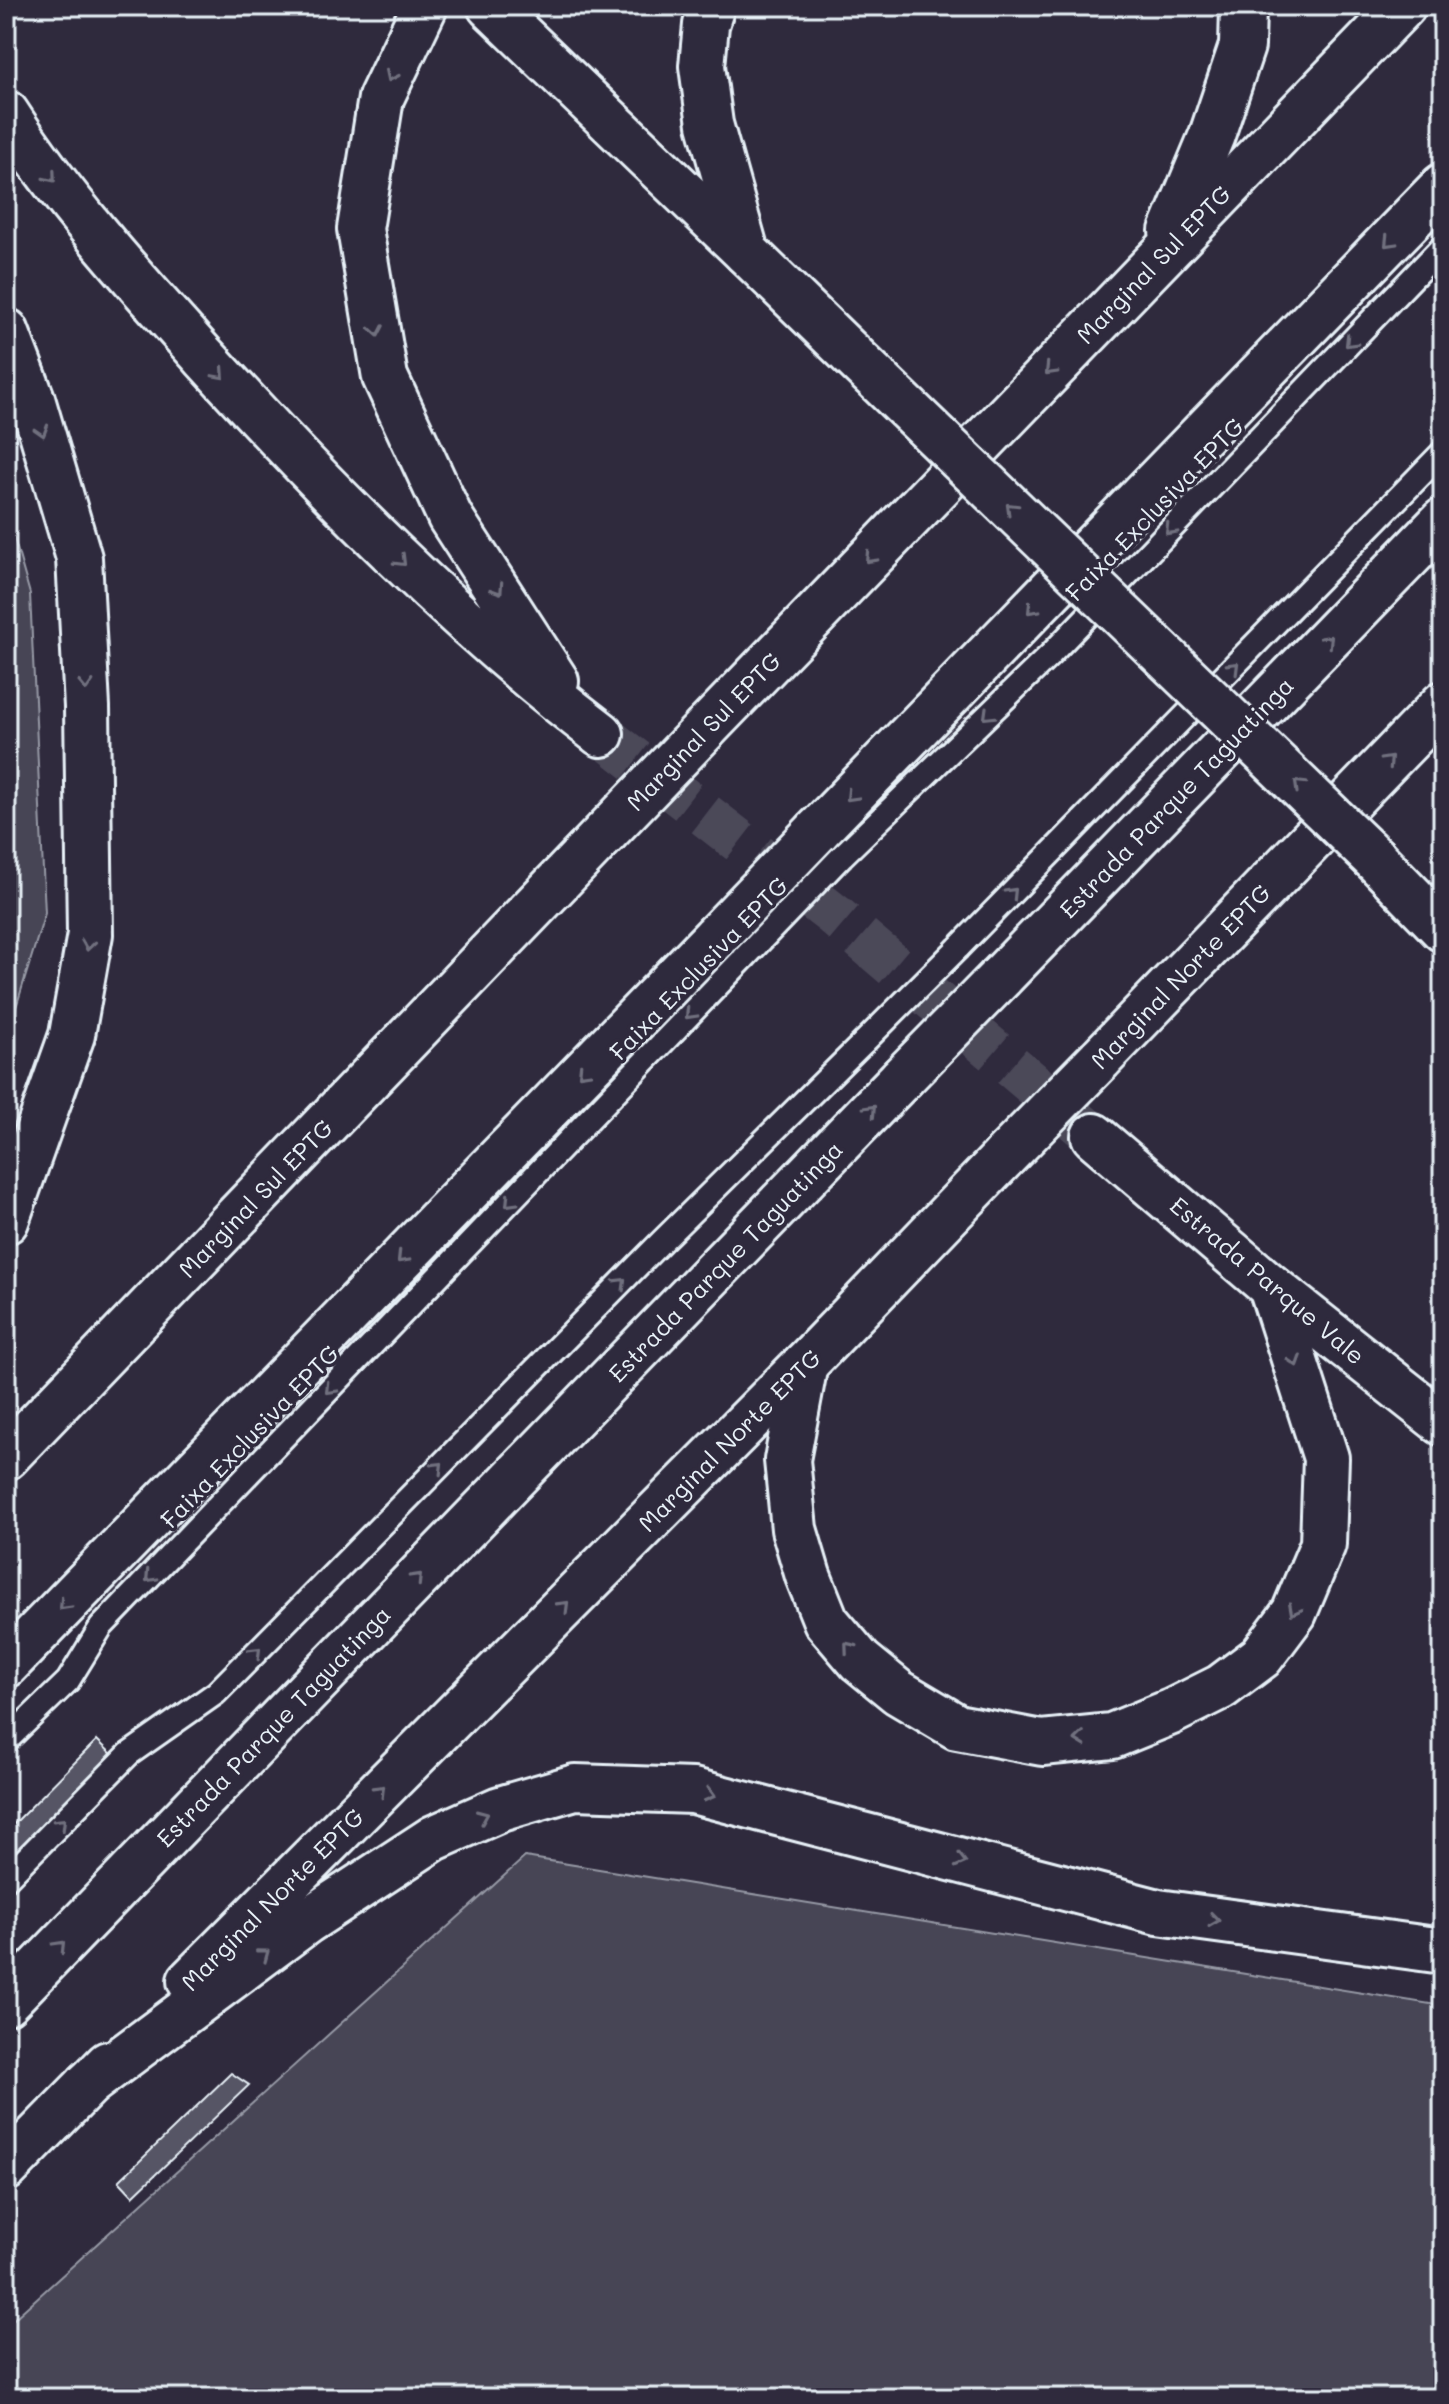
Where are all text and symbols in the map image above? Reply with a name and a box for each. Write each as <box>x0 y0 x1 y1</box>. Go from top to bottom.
one-way arrow <box>385 68 401 83</box>
one-way arrow <box>41 167 56 182</box>
street label: Marginal Sul EPTG <box>1069 178 1237 350</box>
one-way arrow <box>1383 233 1398 247</box>
one-way arrow <box>368 324 385 338</box>
one-way arrow <box>1345 333 1359 347</box>
one-way arrow <box>1045 361 1059 375</box>
one-way arrow <box>210 365 225 379</box>
street label: Faixa Exclusiva EPTG <box>1058 411 1250 607</box>
one-way arrow <box>33 423 49 437</box>
one-way arrow <box>1005 503 1020 517</box>
one-way arrow <box>1165 520 1179 535</box>
one-way arrow <box>865 549 879 563</box>
one-way arrow <box>391 552 406 566</box>
one-way arrow <box>489 580 504 595</box>
one-way arrow <box>1027 600 1041 614</box>
one-way arrow <box>1319 635 1333 649</box>
street label: Marginal Sul EPTG <box>619 645 787 817</box>
one-way arrow <box>1225 662 1239 677</box>
street label: Estrada Parque Taguatinga <box>1052 670 1300 924</box>
one-way arrow <box>77 679 94 692</box>
one-way arrow <box>983 706 997 720</box>
one-way arrow <box>1378 756 1392 771</box>
one-way arrow <box>1294 780 1308 794</box>
one-way arrow <box>846 787 860 801</box>
street label: Faixa Exclusiva EPTG <box>602 870 794 1066</box>
street label: Marginal Norte EPTG <box>1083 877 1277 1075</box>
one-way arrow <box>1003 888 1017 902</box>
one-way arrow <box>80 938 97 952</box>
one-way arrow <box>684 1005 699 1019</box>
one-way arrow <box>578 1063 592 1077</box>
one-way arrow <box>862 1105 876 1120</box>
street label: Marginal Sul EPTG <box>171 1112 339 1284</box>
street label: Estrada Parque Taguatinga <box>601 1134 849 1388</box>
street label: Estrada Parque Vale <box>1164 1189 1372 1371</box>
one-way arrow <box>505 1192 519 1207</box>
one-way arrow <box>397 1249 411 1263</box>
one-way arrow <box>612 1278 626 1292</box>
street label: Faixa Exclusiva EPTG <box>153 1338 345 1534</box>
street label: Marginal Norte EPTG <box>631 1342 827 1538</box>
one-way arrow <box>1286 1353 1302 1367</box>
one-way arrow <box>324 1380 339 1394</box>
one-way arrow <box>429 1462 444 1477</box>
one-way arrow <box>144 1568 159 1582</box>
one-way arrow <box>408 1573 422 1587</box>
one-way arrow <box>59 1596 74 1610</box>
street label: Estrada Parque Taguatinga <box>149 1599 397 1853</box>
one-way arrow <box>555 1601 569 1615</box>
one-way arrow <box>1288 1601 1304 1615</box>
one-way arrow <box>844 1642 858 1657</box>
one-way arrow <box>247 1647 261 1661</box>
one-way arrow <box>1073 1731 1086 1748</box>
one-way arrow <box>371 1785 385 1799</box>
one-way arrow <box>702 1786 716 1803</box>
street label: Marginal Norte EPTG <box>174 1801 370 1997</box>
one-way arrow <box>475 1810 489 1826</box>
one-way arrow <box>52 1818 66 1832</box>
one-way arrow <box>954 1851 968 1868</box>
one-way arrow <box>1207 1911 1221 1928</box>
one-way arrow <box>51 1941 66 1955</box>
one-way arrow <box>255 1949 269 1963</box>

